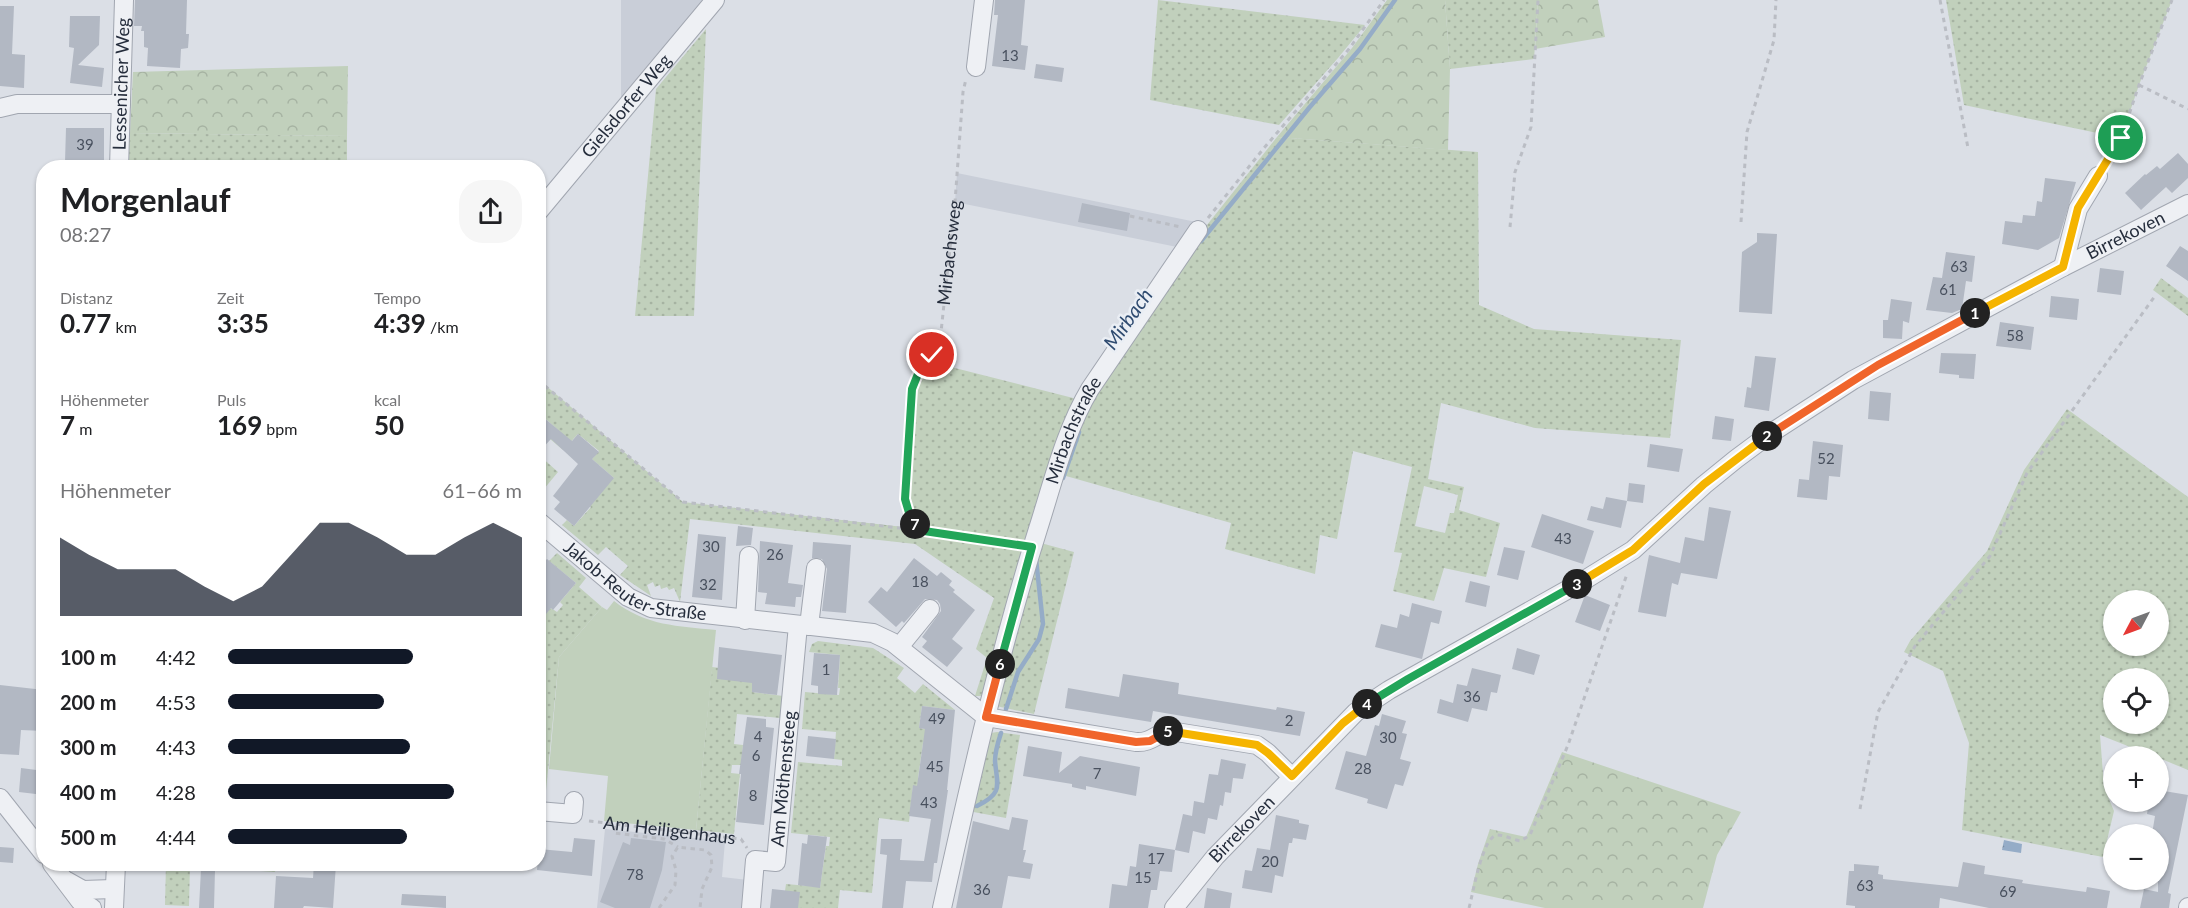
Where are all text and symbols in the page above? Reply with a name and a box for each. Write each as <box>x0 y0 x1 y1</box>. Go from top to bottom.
street label: Lessenicher Weg <box>108 17 133 151</box>
house number: 13 <box>1001 46 1019 64</box>
street label: Gielsdorfer Weg <box>576 49 675 162</box>
pin <box>2095 112 2146 163</box>
icon: arrive <box>2104 121 2137 154</box>
house number: 39 <box>76 135 94 153</box>
text: Morgenlauf <box>60 179 231 219</box>
button: share <box>459 180 522 243</box>
street label: Mirbachsweg <box>932 199 965 306</box>
street label: Birrekoven <box>2082 206 2168 264</box>
text: 08:27 <box>60 222 111 246</box>
house number: 63 <box>1950 257 1968 275</box>
house number: 61 <box>1939 280 1957 298</box>
water label: Mirbach <box>1098 283 1157 354</box>
text: Distanz <box>60 288 113 307</box>
text: Zeit <box>217 288 244 307</box>
text: Tempo <box>374 288 421 307</box>
pin: 1 <box>1960 298 1990 328</box>
text: 1 <box>1970 303 1980 322</box>
text: 0.77 <box>60 307 111 339</box>
text: 3:35 <box>217 307 269 339</box>
text: 4:39 <box>374 307 426 339</box>
text: km <box>111 317 137 336</box>
text: /km <box>426 317 459 336</box>
house number: 58 <box>2006 326 2024 344</box>
pin <box>906 329 957 380</box>
icon: check <box>915 338 948 371</box>
street label: Mirbachstraße <box>1040 372 1105 487</box>
text: Höhenmeter <box>60 390 149 409</box>
text: Puls <box>217 390 246 409</box>
text: kcal <box>374 390 401 409</box>
text: 7 <box>60 409 75 441</box>
text: 169 <box>217 409 262 441</box>
text: 50 <box>374 409 404 441</box>
text: m <box>75 419 92 438</box>
text: bpm <box>262 419 297 438</box>
pin: 2 <box>1752 421 1782 451</box>
text: 2 <box>1762 426 1772 445</box>
house number: 52 <box>1817 449 1835 467</box>
text: Höhenmeter <box>60 478 171 502</box>
text: 61–66 m <box>442 478 522 502</box>
pin: 7 <box>900 509 930 539</box>
text: 7 <box>910 514 920 533</box>
house number: 43 <box>1554 529 1572 547</box>
street label: Jakob-Reuter-Straße <box>560 536 708 624</box>
house number: 30 <box>702 537 720 555</box>
house number: 26 <box>766 545 784 563</box>
pin: 3 <box>1562 569 1592 599</box>
house number: 18 <box>911 572 929 590</box>
text: 3 <box>1572 574 1582 593</box>
house number: 32 <box>699 575 717 593</box>
north arrow <box>2103 590 2169 656</box>
map controls <box>2103 590 2169 890</box>
text: 100 m <box>60 645 116 669</box>
text: 4:42 <box>156 645 196 669</box>
pin: 6 <box>985 649 1015 679</box>
text: 6 <box>995 654 1005 673</box>
house number: 1 <box>822 660 830 678</box>
button: locate <box>2103 668 2169 734</box>
house number: 36 <box>1463 687 1481 705</box>
pin: 4 <box>1352 689 1382 719</box>
text: 200 m <box>60 690 116 714</box>
text: 4:53 <box>156 690 196 714</box>
text: 4 <box>1362 694 1372 713</box>
street label: Am Möthensteeg <box>765 709 800 848</box>
house number: 49 <box>928 709 946 727</box>
house number: 2 <box>1285 711 1293 729</box>
pin: 5 <box>1153 716 1183 746</box>
text: 5 <box>1163 721 1173 740</box>
house number: 4 <box>754 727 763 745</box>
house number: 30 <box>1379 728 1397 746</box>
text: 300 m <box>60 735 116 759</box>
text: 4:43 <box>156 735 196 759</box>
house number: 6 <box>752 746 761 764</box>
button: + <box>2103 746 2169 812</box>
house number: 45 <box>926 757 944 775</box>
house number: 28 <box>1354 759 1372 777</box>
house number: 7 <box>1093 764 1102 782</box>
text: 400 m <box>60 780 116 804</box>
text: 4:28 <box>156 780 196 804</box>
house number: 8 <box>749 786 757 804</box>
street label: Birrekoven <box>1204 790 1279 867</box>
house number: 43 <box>920 793 938 811</box>
street label: Am Heiligenhaus <box>602 811 737 848</box>
button: − <box>2103 824 2169 890</box>
text: 500 m <box>60 825 116 849</box>
text: 4:44 <box>156 825 196 849</box>
house number: 17 <box>1147 849 1165 867</box>
house number: 20 <box>1261 852 1279 870</box>
house number: 78 <box>626 865 644 883</box>
house number: 15 <box>1134 868 1152 886</box>
house number: 63 <box>1856 876 1874 894</box>
house number: 36 <box>973 880 991 898</box>
house number: 69 <box>1999 882 2017 900</box>

